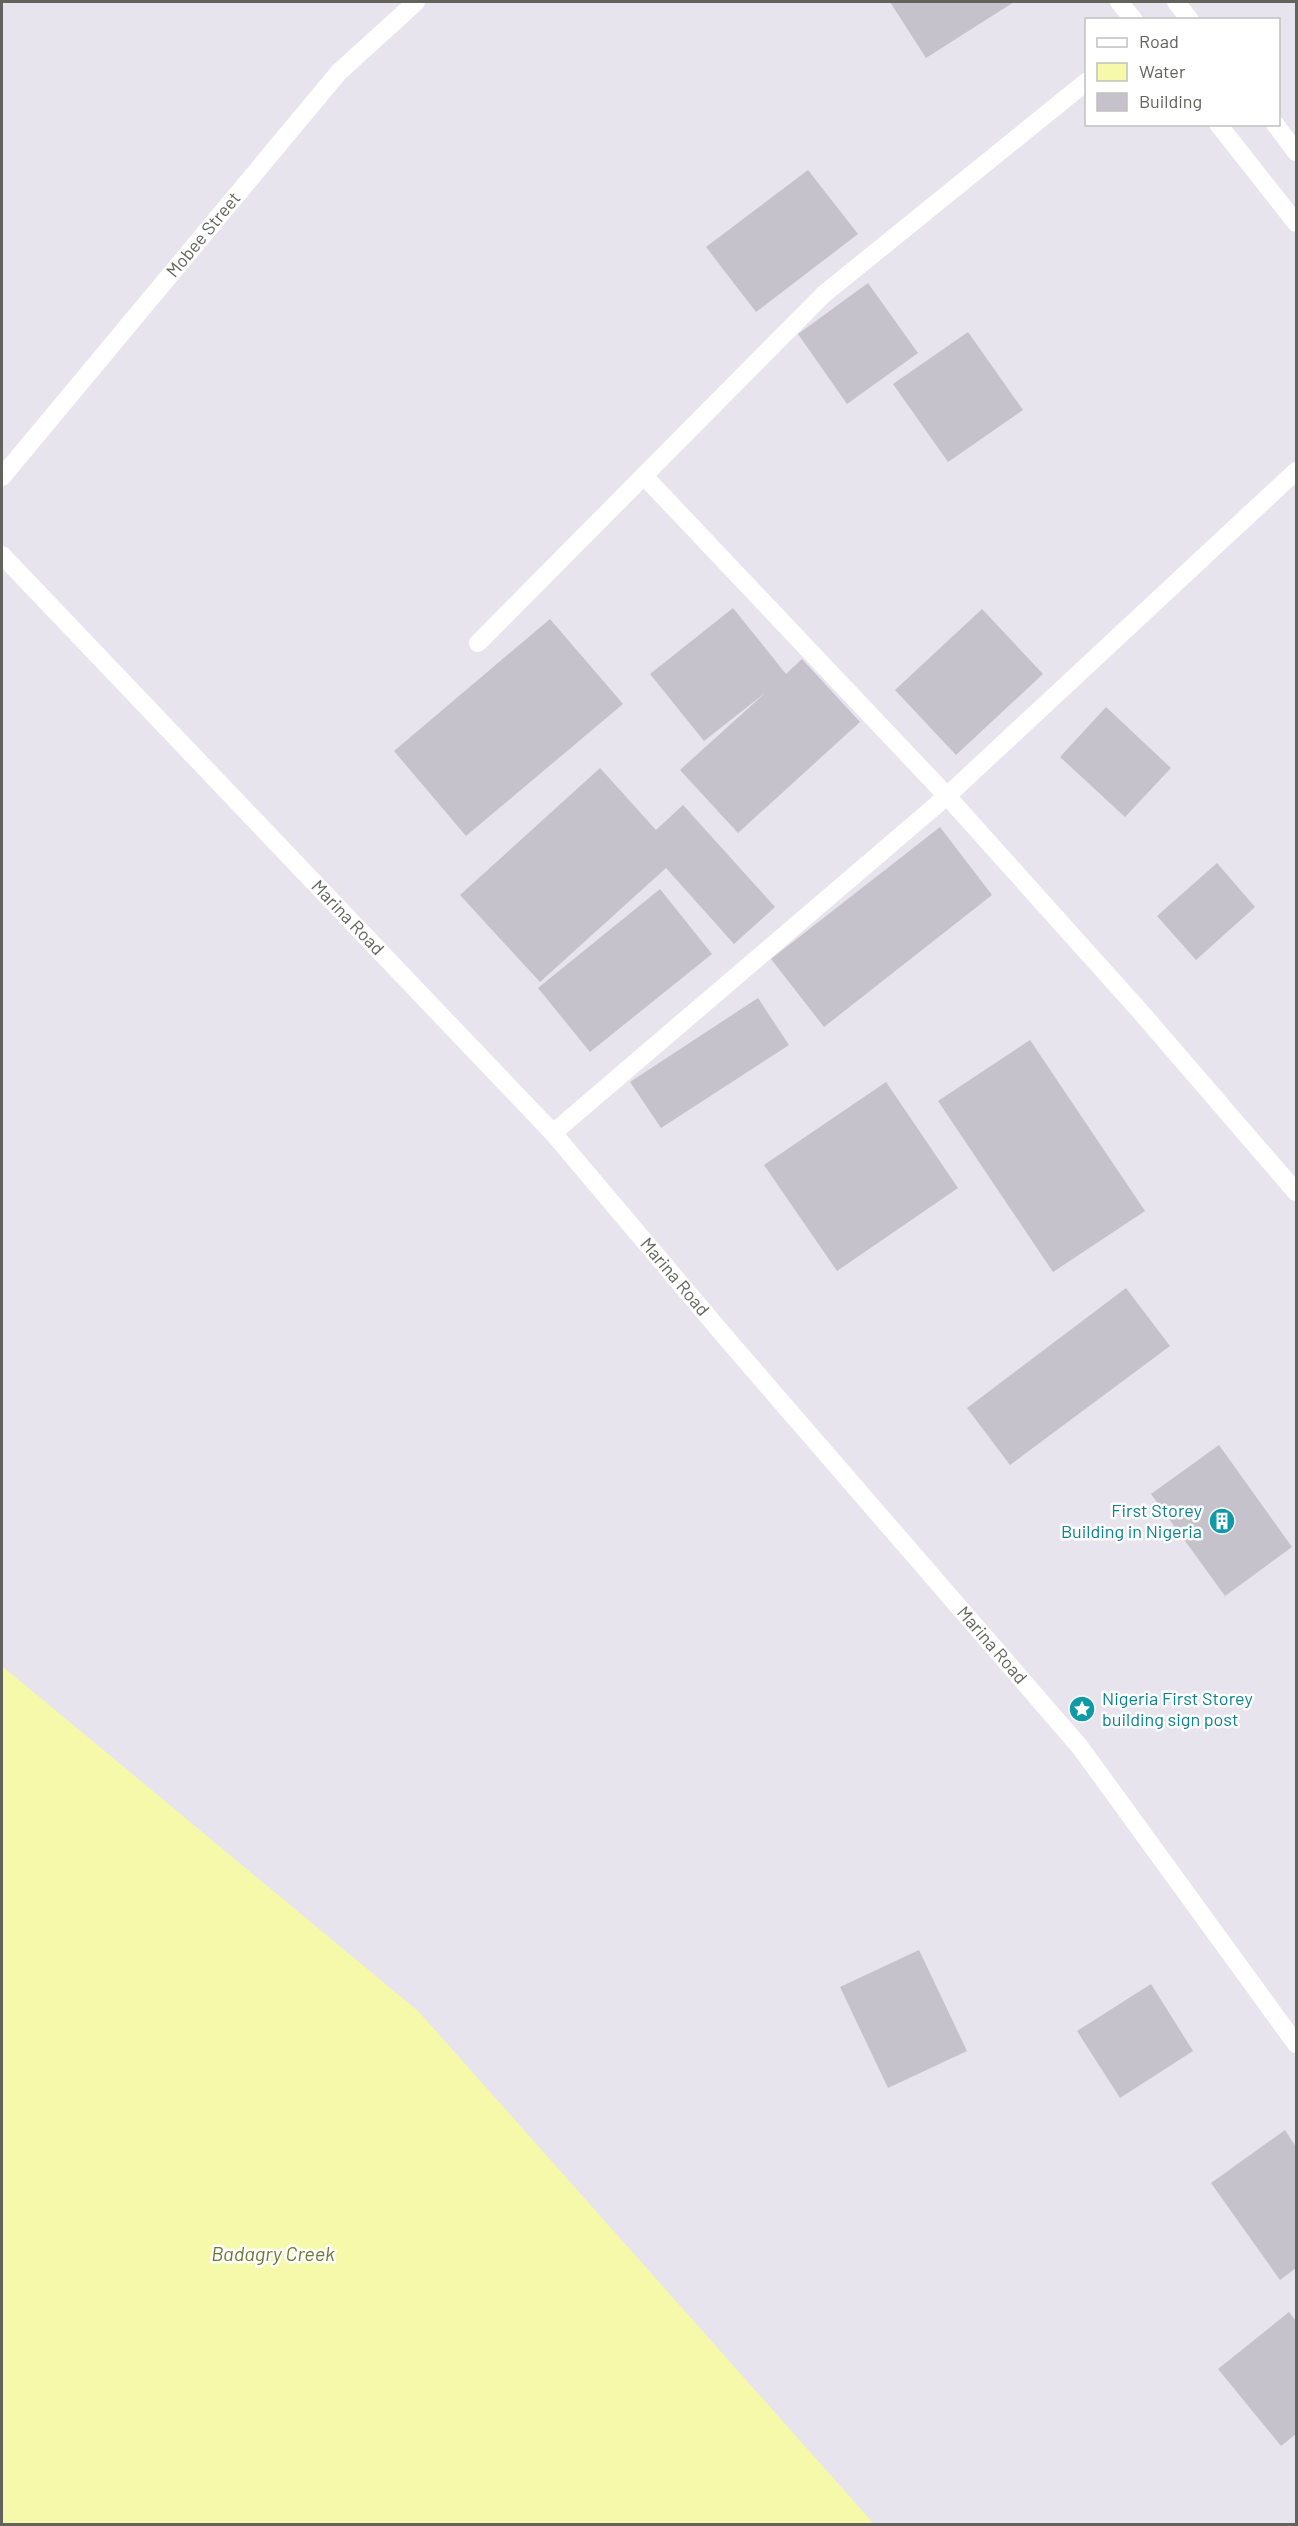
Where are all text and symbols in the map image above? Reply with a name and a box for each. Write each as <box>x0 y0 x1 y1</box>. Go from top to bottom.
legend <box>1085 18 1280 126</box>
text: Road <box>1139 30 1179 52</box>
text: Water <box>1139 60 1186 82</box>
text: Building <box>1139 90 1202 112</box>
street label: Mobee Street <box>161 187 245 281</box>
street label: Marina Road <box>307 875 389 959</box>
street label: Marina Road <box>636 1233 715 1320</box>
place label: First Storey Building in Nigeria <box>1061 1499 1202 1542</box>
building icon: First Storey Building in Nigeria <box>1207 1506 1237 1536</box>
street label: Marina Road <box>953 1601 1032 1688</box>
place label: Nigeria First Storey building sign post <box>1102 1687 1253 1730</box>
place icon: Nigeria First Storey building sign post <box>1067 1694 1097 1724</box>
water label: Badagry Creek <box>211 2241 335 2265</box>

